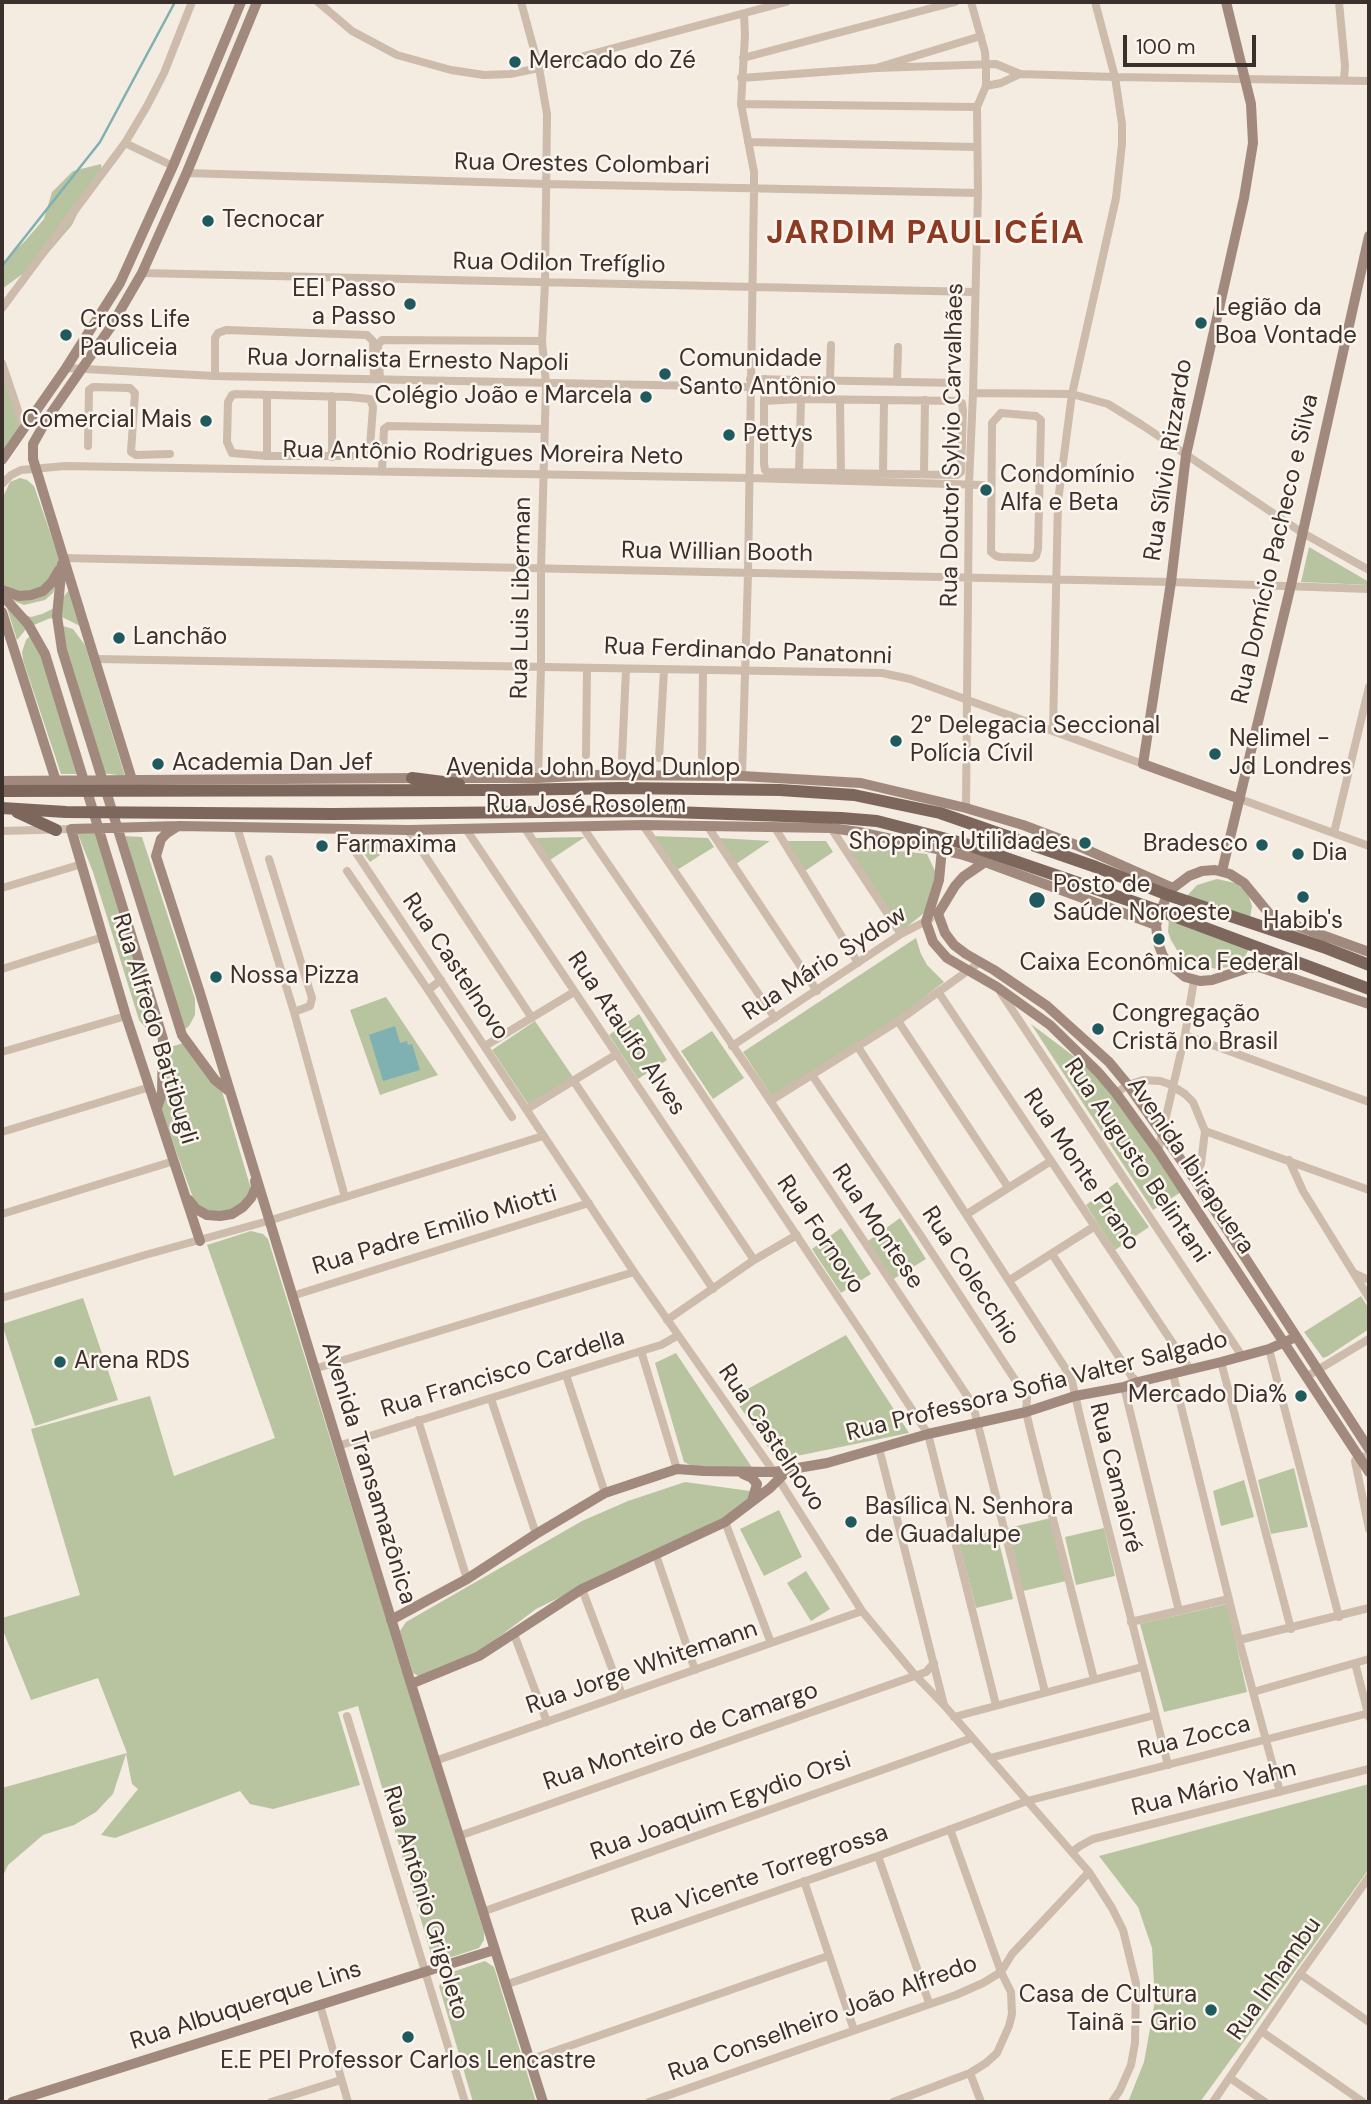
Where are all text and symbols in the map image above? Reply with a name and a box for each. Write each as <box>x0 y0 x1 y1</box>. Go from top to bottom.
scale bar <box>1126 21 1259 65</box>
text: 100 m <box>1136 33 1196 61</box>
place label: Mercado do Zé <box>529 48 696 76</box>
marker: Mercado do Zé <box>507 54 523 70</box>
street label: Rua Orestes Colombari <box>454 148 710 182</box>
place label: Tecnocar <box>222 207 324 235</box>
marker: Tecnocar <box>200 213 216 229</box>
district label: JARDIM PAULICÉIA <box>768 216 1084 254</box>
street label: Rua Odilon Trefíglio <box>452 248 666 280</box>
place label: EEI Passo a Passo <box>292 276 396 332</box>
street label: Rua Doutor Sylvio Carvalhães <box>936 283 970 607</box>
place label: Legião da Boa Vontade <box>1215 295 1357 351</box>
marker: EEI Passo a Passo <box>402 296 418 312</box>
place label: Cross Life Pauliceia <box>80 307 190 363</box>
marker: Legião da Boa Vontade <box>1193 315 1209 331</box>
marker: Cross Life Pauliceia <box>58 327 74 343</box>
street label: Rua Jornalista Ernesto Napoli <box>247 344 569 378</box>
place label: Comunidade Santo Antônio <box>679 346 836 402</box>
street label: Rua Sílvio Rizzardo <box>1139 357 1199 563</box>
marker: Comunidade Santo Antônio <box>657 366 673 382</box>
place label: Colégio João e Marcela <box>375 383 632 411</box>
marker: Colégio João e Marcela <box>638 389 654 405</box>
street label: Rua Domício Pacheco e Silva <box>1226 391 1326 707</box>
place label: Comercial Mais <box>22 407 192 435</box>
marker: Comercial Mais <box>198 413 214 429</box>
place label: Pettys <box>743 421 813 449</box>
marker: Pettys <box>721 427 737 443</box>
street label: Rua Antônio Rodrigues Moreira Neto <box>282 436 684 472</box>
place label: Condomínio Alfa e Beta <box>1000 462 1135 518</box>
marker: Condomínio Alfa e Beta <box>978 482 994 498</box>
street label: Rua Luis Liberman <box>506 497 538 699</box>
street label: Rua Willian Booth <box>621 537 813 569</box>
place label: Lanchão <box>133 624 227 652</box>
marker: Lanchão <box>111 630 127 646</box>
street label: Rua Ferdinando Panatonni <box>603 633 893 671</box>
place label: 2° Delegacia Seccional Polícia Cívil <box>910 713 1160 769</box>
place label: Nelimel - Jd Londres <box>1229 726 1352 782</box>
marker: 2° Delegacia Seccional Polícia Cívil <box>888 733 904 749</box>
marker: Nelimel - Jd Londres <box>1207 746 1223 762</box>
place label: Academia Dan Jef <box>172 750 373 778</box>
street label: Avenida John Boyd Dunlop <box>446 755 740 783</box>
marker: Academia Dan Jef <box>150 756 166 772</box>
street label: Rua José Rosolem <box>486 792 686 820</box>
place label: Shopping Utilidades <box>849 829 1071 857</box>
place label: Bradesco <box>1143 831 1248 859</box>
place label: Farmaxima <box>336 832 457 860</box>
marker: Shopping Utilidades <box>1077 835 1093 851</box>
marker: Bradesco <box>1254 837 1270 853</box>
marker: Farmaxima <box>314 838 330 854</box>
place label: Dia <box>1312 840 1347 868</box>
marker: Dia <box>1290 846 1306 862</box>
place label: Posto de Saúde Noroeste <box>1053 872 1230 928</box>
street label: Rua Castelnovo <box>395 888 515 1046</box>
marker: Habib's <box>1295 889 1311 905</box>
marker: Posto de Saúde Noroeste <box>1027 890 1047 910</box>
street label: Rua Mário Sydow <box>738 900 912 1028</box>
place label: Habib's <box>1263 908 1343 936</box>
street label: Rua Alfredo Battibugli <box>105 910 203 1148</box>
marker: Caixa Econômica Federal <box>1151 931 1167 947</box>
street label: Rua Ataulfo Alves <box>561 947 691 1121</box>
place label: Caixa Econômica Federal <box>1019 950 1299 978</box>
place label: Nossa Pizza <box>230 963 359 991</box>
marker: Nossa Pizza <box>208 969 224 985</box>
place label: Congregação Cristã no Brasil <box>1112 1001 1278 1057</box>
marker: Congregação Cristã no Brasil <box>1090 1021 1106 1037</box>
street label: Rua Augusto Belintani <box>1057 1053 1215 1269</box>
street label: Avenida Ibirapuera <box>1120 1072 1260 1260</box>
street label: Rua Monte Prano <box>1016 1084 1146 1256</box>
street label: Rua Montese <box>825 1159 929 1295</box>
street label: Rua Fornovo <box>770 1170 870 1300</box>
street label: Rua Padre Emilio Miotti <box>309 1180 561 1282</box>
street label: Rua Colecchio <box>915 1201 1025 1351</box>
street label: Rua Francisco Cardella <box>378 1323 628 1425</box>
street label: Rua Professora Sofia Valter Salgado <box>843 1326 1231 1448</box>
street label: Avenida Transamazônica <box>314 1338 422 1608</box>
place label: Arena RDS <box>74 1348 190 1376</box>
marker: Arena RDS <box>52 1354 68 1370</box>
street label: Rua Castelnovo <box>711 1359 831 1517</box>
place label: Mercado Dia% <box>1128 1382 1287 1410</box>
marker: Mercado Dia% <box>1293 1388 1309 1404</box>
street label: Rua Camaioré <box>1082 1400 1148 1556</box>
place label: Basílica N. Senhora de Guadalupe <box>865 1494 1073 1550</box>
marker: Basílica N. Senhora de Guadalupe <box>843 1514 859 1530</box>
street label: Rua Jorge Whitemann <box>523 1615 761 1721</box>
street label: Rua Monteiro de Camargo <box>540 1676 822 1798</box>
street label: Rua Zocca <box>1135 1710 1253 1766</box>
street label: Rua Joaquim Egydio Orsi <box>587 1746 855 1868</box>
street label: Rua Mário Yahn <box>1129 1755 1299 1823</box>
street label: Rua Antônio Grigoleto <box>376 1783 474 2023</box>
street label: Rua Vicente Torregrossa <box>628 1819 892 1933</box>
street label: Rua Inhambu <box>1222 1912 1328 2046</box>
street label: Rua Conselheiro João Alfredo <box>665 1950 981 2088</box>
street label: Rua Albuquerque Lins <box>127 1955 365 2057</box>
place label: Casa de Cultura Tainã - Grio <box>1019 1982 1197 2038</box>
marker: Casa de Cultura Tainã - Grio <box>1203 2002 1219 2018</box>
marker: E.E PEI Professor Carlos Lencastre <box>400 2029 416 2045</box>
place label: E.E PEI Professor Carlos Lencastre <box>220 2048 596 2076</box>

